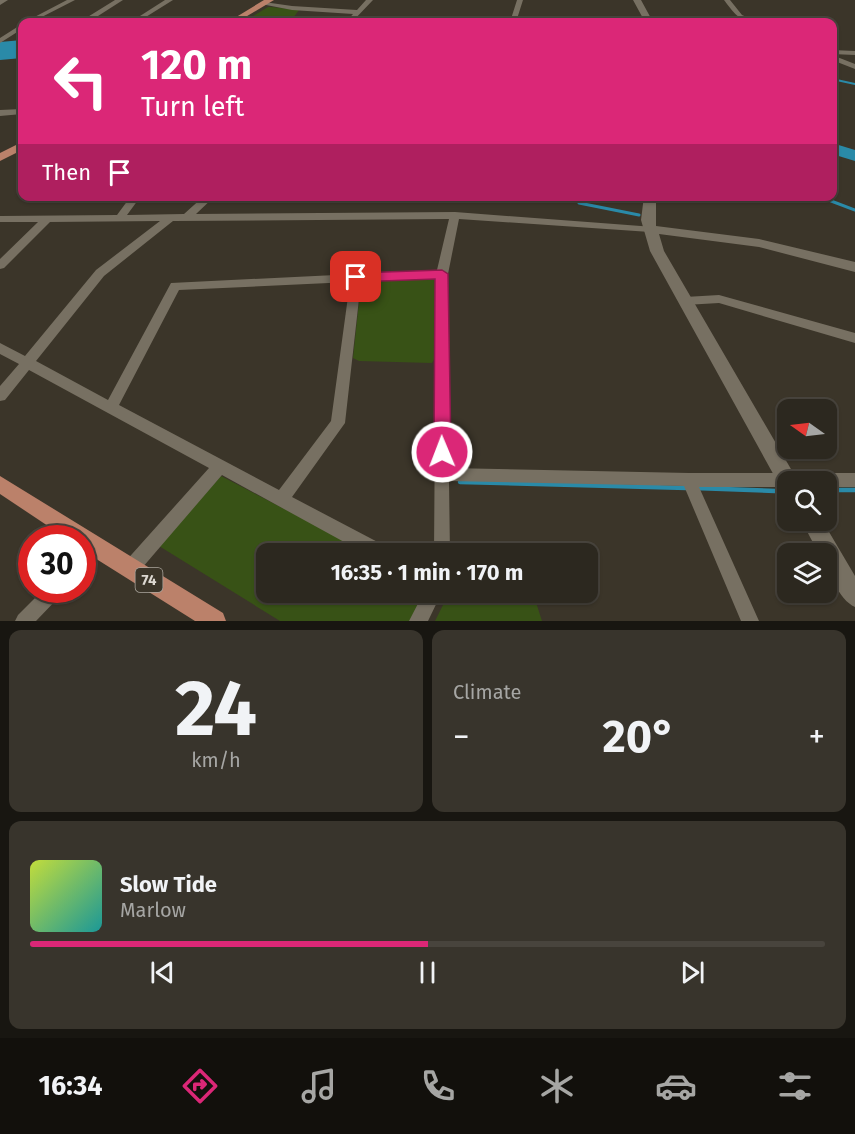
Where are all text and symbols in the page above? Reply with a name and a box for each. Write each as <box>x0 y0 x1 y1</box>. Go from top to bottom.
text: 120 m <box>141 40 252 90</box>
icon: left <box>42 42 120 120</box>
text: Turn left <box>141 91 244 123</box>
icon: arrive <box>103 156 136 189</box>
text: Then <box>42 159 91 186</box>
pin <box>330 251 381 302</box>
icon: arrive <box>339 260 372 293</box>
north arrow <box>777 399 837 459</box>
map controls <box>777 399 837 603</box>
position arrow <box>410 420 474 484</box>
button: search <box>777 471 837 531</box>
speed limit sign: 30 <box>18 525 96 603</box>
button: layers <box>777 543 837 603</box>
text: 16:35 · 1 min · 170 m <box>331 559 523 586</box>
road number: 74 <box>136 568 162 592</box>
text: 24 <box>175 662 257 756</box>
text: Climate <box>453 680 521 704</box>
text: 20° <box>602 710 676 764</box>
text: − <box>453 717 470 757</box>
text: + <box>809 717 825 757</box>
text: km/h <box>191 748 241 772</box>
text: Slow Tide <box>120 871 217 898</box>
text: Marlow <box>120 898 186 922</box>
icon: previous <box>146 956 179 989</box>
icon: pause <box>411 956 444 989</box>
icon: next <box>676 956 709 989</box>
icon: directions <box>179 1065 221 1107</box>
icon: music <box>298 1065 340 1107</box>
icon: phone <box>417 1065 459 1107</box>
icon: climate <box>536 1065 578 1107</box>
icon: car <box>655 1065 697 1107</box>
icon: filters <box>774 1065 816 1107</box>
text: 16:34 <box>39 1070 102 1102</box>

